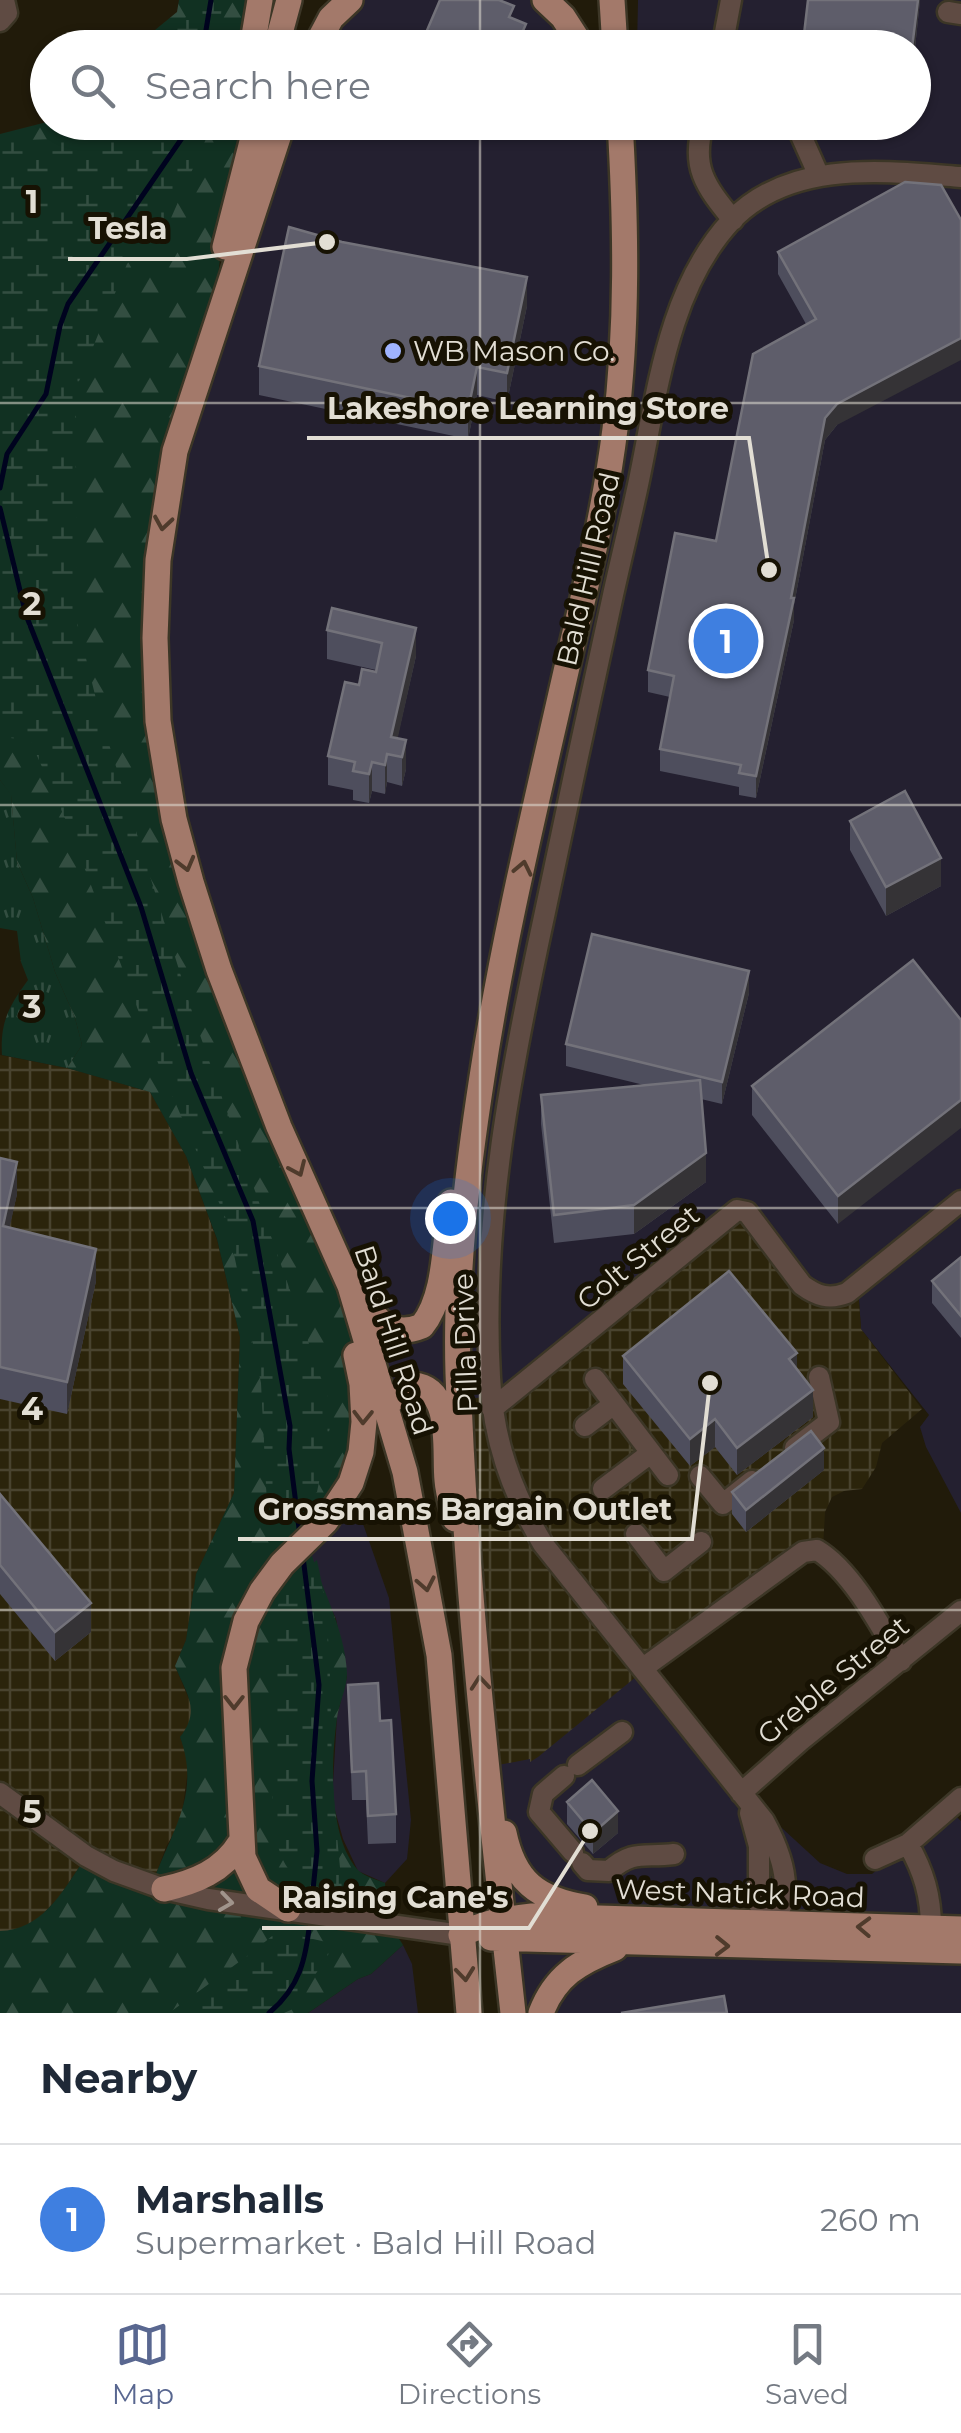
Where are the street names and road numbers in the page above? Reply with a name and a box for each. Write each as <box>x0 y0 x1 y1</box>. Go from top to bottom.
street label: Bald Hill Road <box>549 469 627 669</box>
street label: Colt Street <box>570 1197 706 1317</box>
street label: Bald Hill Road <box>347 1241 441 1439</box>
street label: Pilla Drive <box>446 1272 484 1414</box>
street label: Greble Street <box>750 1609 916 1751</box>
street label: West Natick Road <box>615 1872 865 1914</box>

